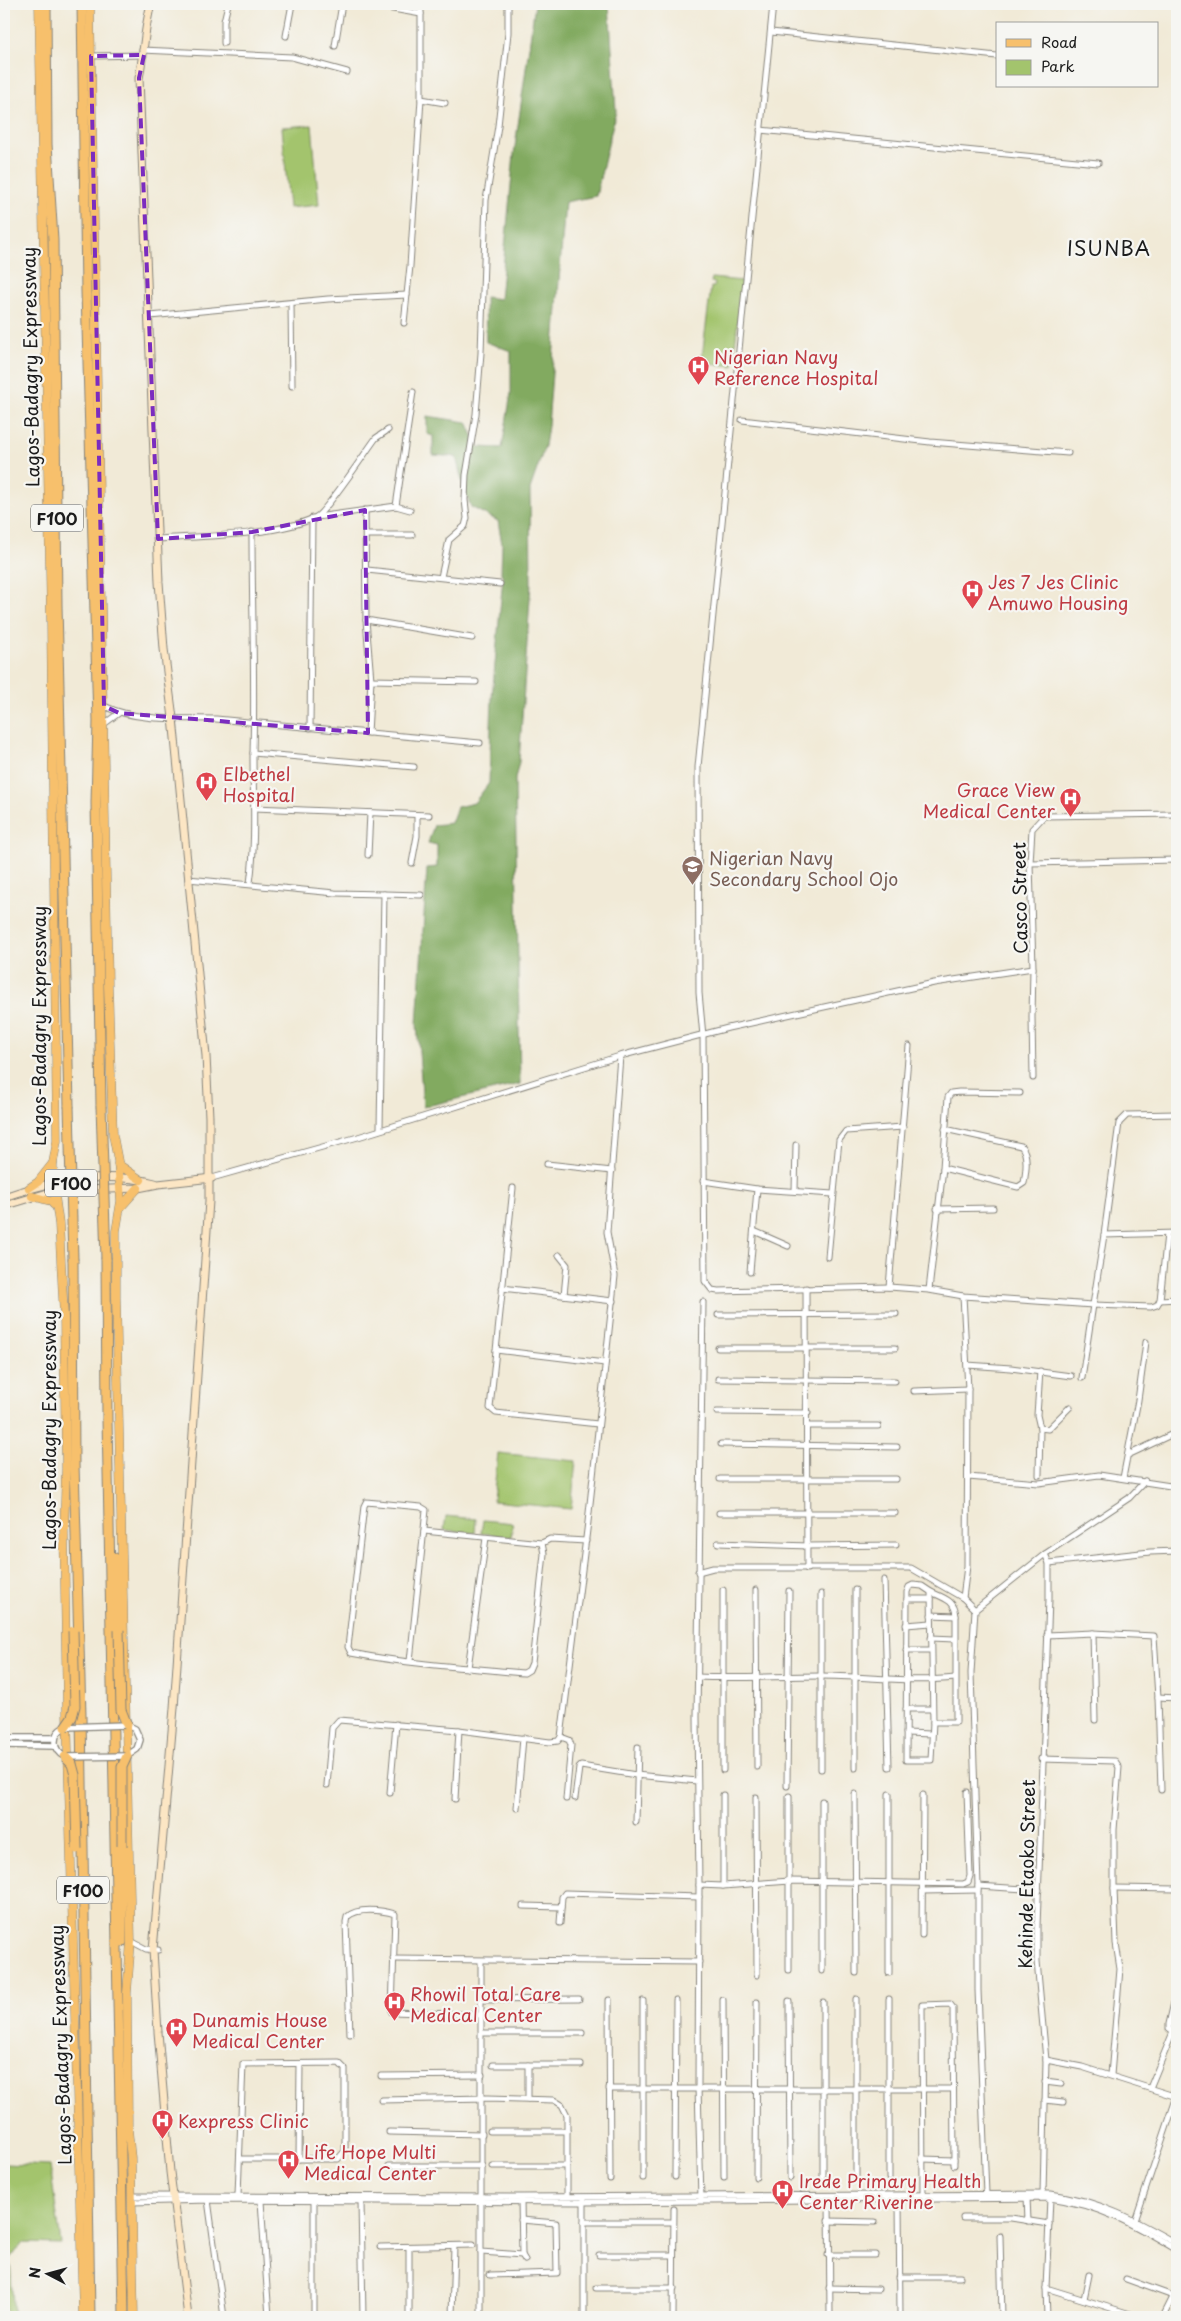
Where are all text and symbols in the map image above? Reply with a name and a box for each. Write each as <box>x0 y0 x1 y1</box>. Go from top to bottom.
legend <box>996 22 1158 88</box>
text: Road <box>1041 30 1077 53</box>
text: Park <box>1041 54 1075 77</box>
district label: ISUNBA <box>1067 233 1151 263</box>
street label: Lagos-Badagry Expressway <box>14 247 46 487</box>
place label: Nigerian Navy Reference Hospital <box>714 343 878 391</box>
hospital icon: Nigerian Navy Reference Hospital <box>686 354 710 385</box>
road number: F100 <box>31 504 83 532</box>
place label: Jes 7 Jes Clinic Amuwo Housing <box>988 568 1128 616</box>
hospital icon: Jes 7 Jes Clinic Amuwo Housing <box>960 579 984 610</box>
place label: Elbethel Hospital <box>223 760 295 808</box>
hospital icon: Elbethel Hospital <box>195 771 219 802</box>
place label: Grace View Medical Center <box>923 776 1056 824</box>
hospital icon: Grace View Medical Center <box>1059 787 1083 818</box>
street label: Casco Street <box>1005 842 1033 954</box>
place label: Nigerian Navy Secondary School Ojo <box>709 844 898 892</box>
school or university icon: Nigerian Navy Secondary School Ojo <box>681 855 705 886</box>
street label: Lagos-Badagry Expressway <box>25 906 52 1146</box>
road number: F100 <box>45 1170 97 1196</box>
street label: Lagos-Badagry Expressway <box>35 1310 62 1550</box>
street label: Kehinde Etaoko Street <box>1011 1779 1041 1969</box>
road number: F100 <box>57 1876 109 1904</box>
street label: Lagos-Badagry Expressway <box>42 1925 78 2165</box>
place label: Rhowil Total Care Medical Center <box>410 1980 561 2028</box>
hospital icon: Rhowil Total Care Medical Center <box>382 1991 406 2022</box>
place label: Dunamis House Medical Center <box>192 2006 328 2054</box>
hospital icon: Dunamis House Medical Center <box>164 2017 188 2048</box>
place label: Kexpress Clinic <box>178 2107 309 2134</box>
hospital icon: Kexpress Clinic <box>150 2108 174 2139</box>
place label: Life Hope Multi Medical Center <box>304 2138 437 2186</box>
hospital icon: Life Hope Multi Medical Center <box>276 2149 300 2180</box>
place label: Irede Primary Health Center Riverine <box>799 2167 982 2215</box>
hospital icon: Irede Primary Health Center Riverine <box>771 2178 795 2209</box>
north arrow <box>22 2248 72 2298</box>
text: N <box>24 2266 46 2279</box>

